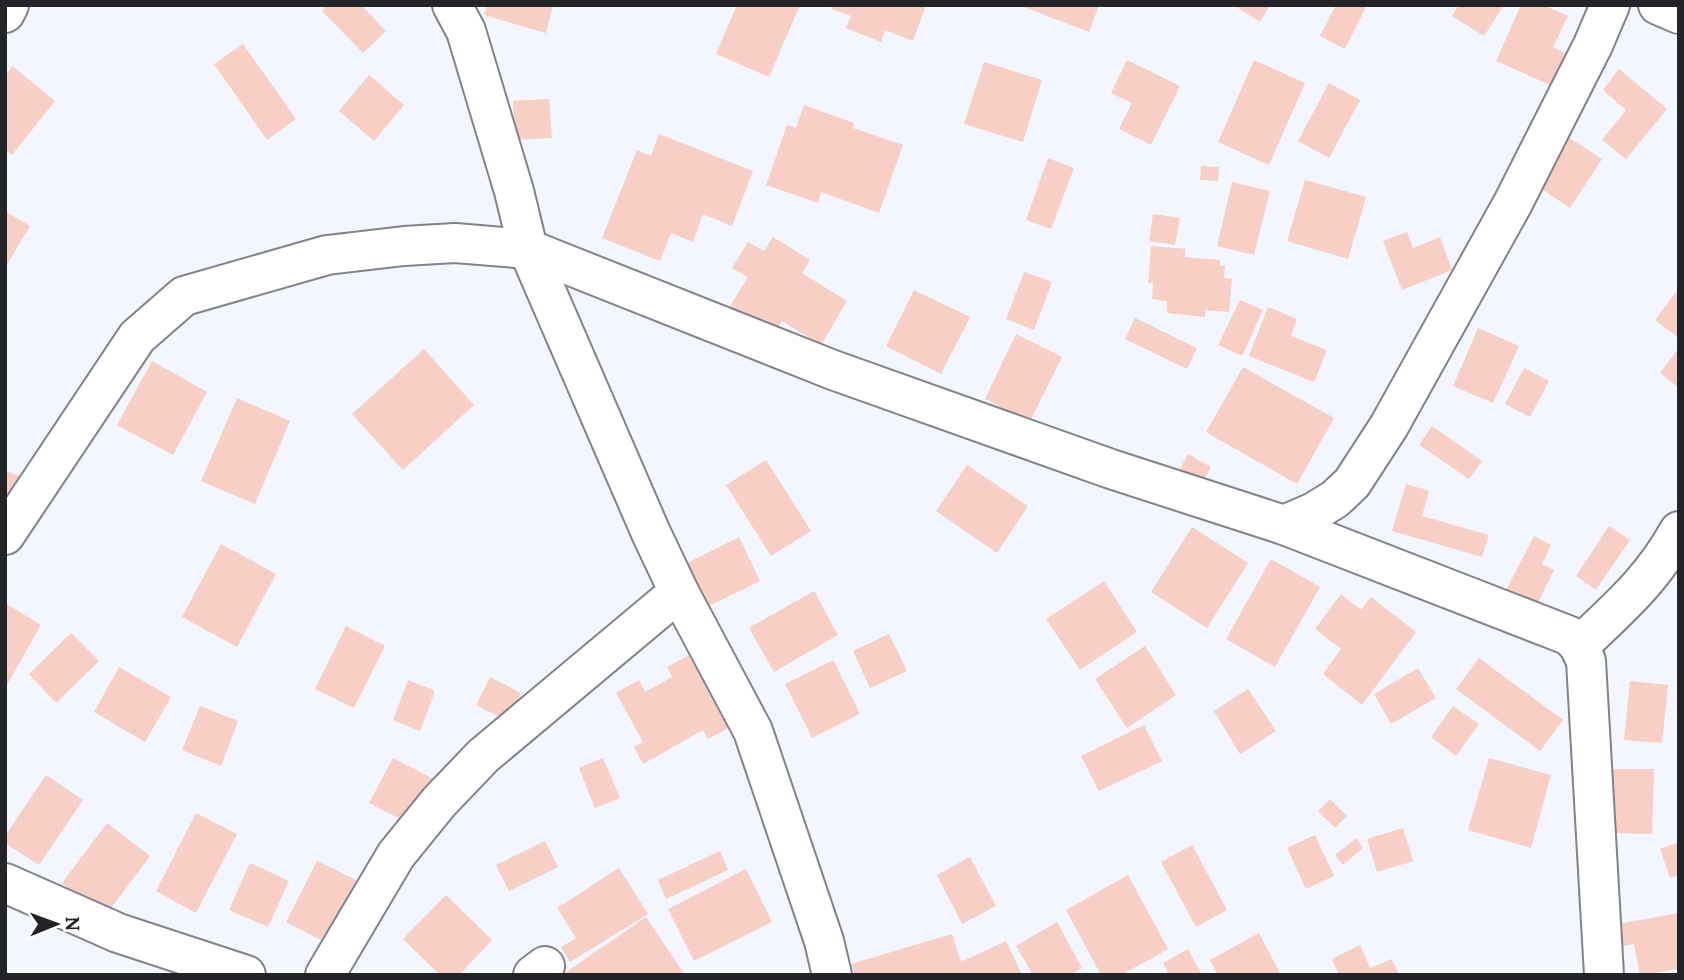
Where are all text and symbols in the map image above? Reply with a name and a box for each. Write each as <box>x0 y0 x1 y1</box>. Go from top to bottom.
north arrow <box>21 889 91 959</box>
text: N <box>61 916 85 932</box>

